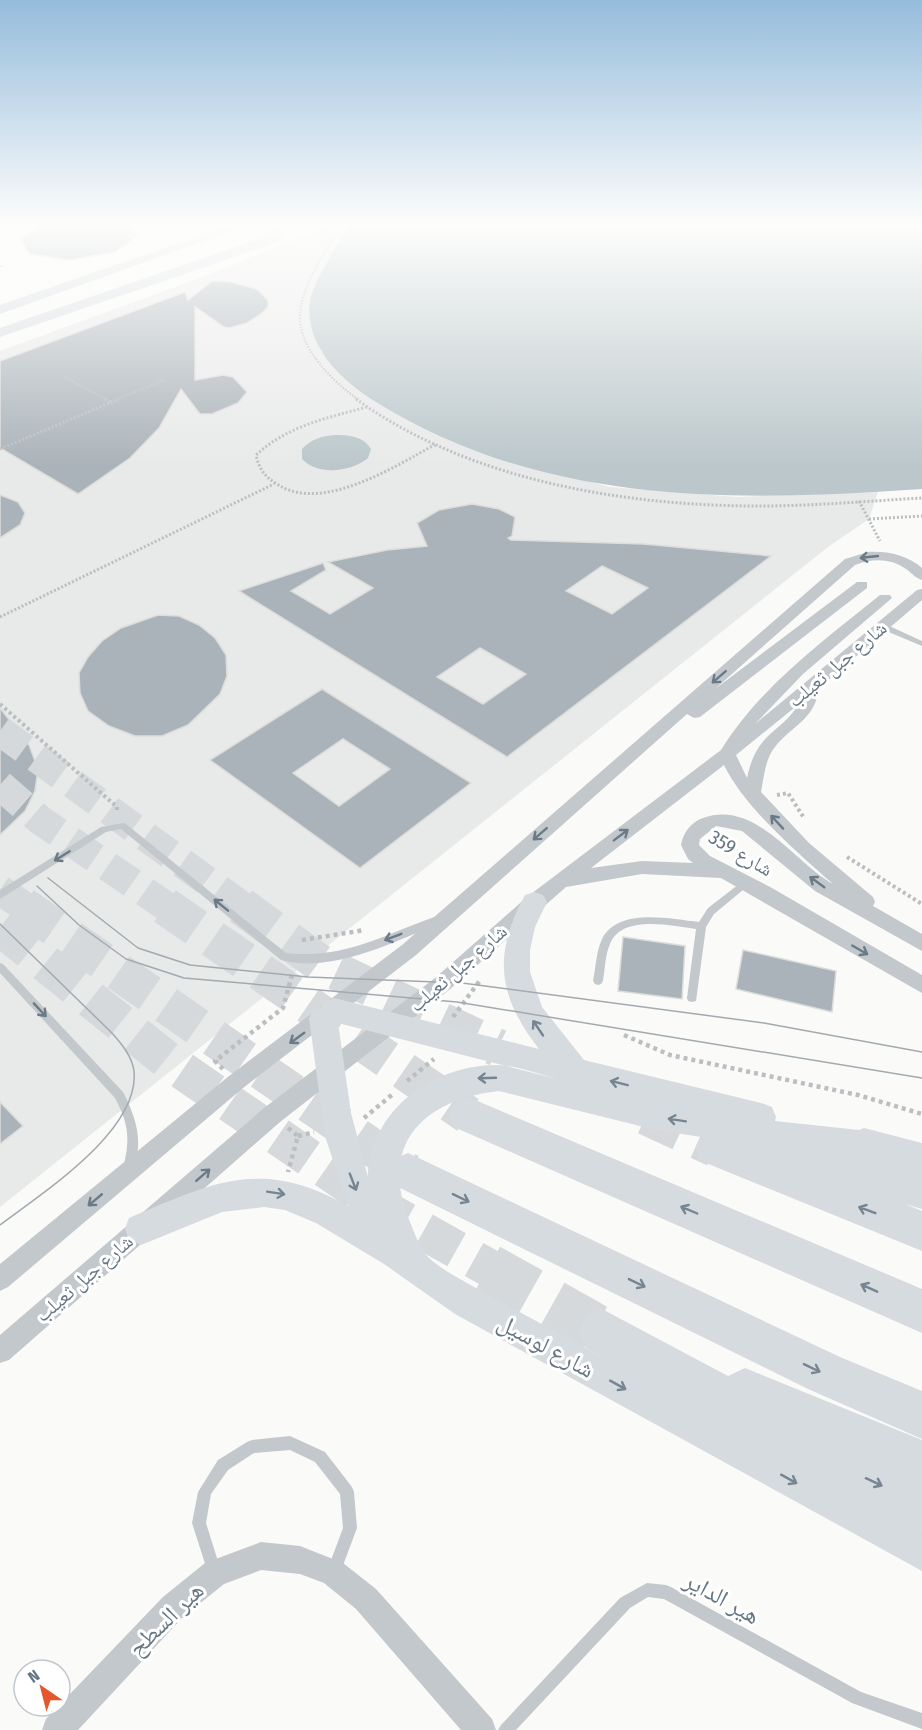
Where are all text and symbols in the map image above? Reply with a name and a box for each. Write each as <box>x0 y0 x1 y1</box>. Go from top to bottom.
one-way arrow <box>860 552 880 563</box>
street label: شارع جبل ثعيلب <box>783 616 892 713</box>
one-way arrow <box>711 670 726 684</box>
one-way arrow <box>770 815 784 830</box>
street label: شارع 359 <box>704 825 777 882</box>
one-way arrow <box>533 827 548 841</box>
one-way arrow <box>613 829 629 842</box>
one-way arrow <box>54 850 70 862</box>
one-way arrow <box>810 876 826 888</box>
one-way arrow <box>213 898 229 911</box>
street label: شارع جبل ثعيلب <box>404 919 512 1018</box>
one-way arrow <box>384 932 403 943</box>
one-way arrow <box>851 944 868 956</box>
one-way arrow <box>33 1003 47 1018</box>
one-way arrow <box>532 1020 544 1037</box>
one-way arrow <box>289 1032 305 1044</box>
one-way arrow <box>477 1073 497 1084</box>
one-way arrow <box>610 1076 629 1088</box>
one-way arrow <box>667 1114 687 1125</box>
one-way arrow <box>195 1168 210 1182</box>
one-way arrow <box>348 1173 359 1191</box>
one-way arrow <box>266 1188 285 1199</box>
one-way arrow <box>452 1192 470 1204</box>
one-way arrow <box>87 1194 103 1207</box>
one-way arrow <box>681 1204 699 1216</box>
one-way arrow <box>859 1204 877 1215</box>
street label: شارع جبل ثعيلب <box>30 1229 138 1328</box>
one-way arrow <box>627 1277 645 1289</box>
one-way arrow <box>860 1281 878 1293</box>
street label: شارع لوسيل <box>492 1308 599 1385</box>
one-way arrow <box>803 1362 821 1374</box>
one-way arrow <box>609 1379 626 1391</box>
one-way arrow <box>780 1473 797 1485</box>
one-way arrow <box>864 1477 882 1488</box>
street label: هير الداير <box>678 1565 765 1630</box>
street label: هير السطح <box>122 1576 210 1662</box>
north arrow <box>12 1658 72 1718</box>
text: N <box>24 1666 43 1687</box>

